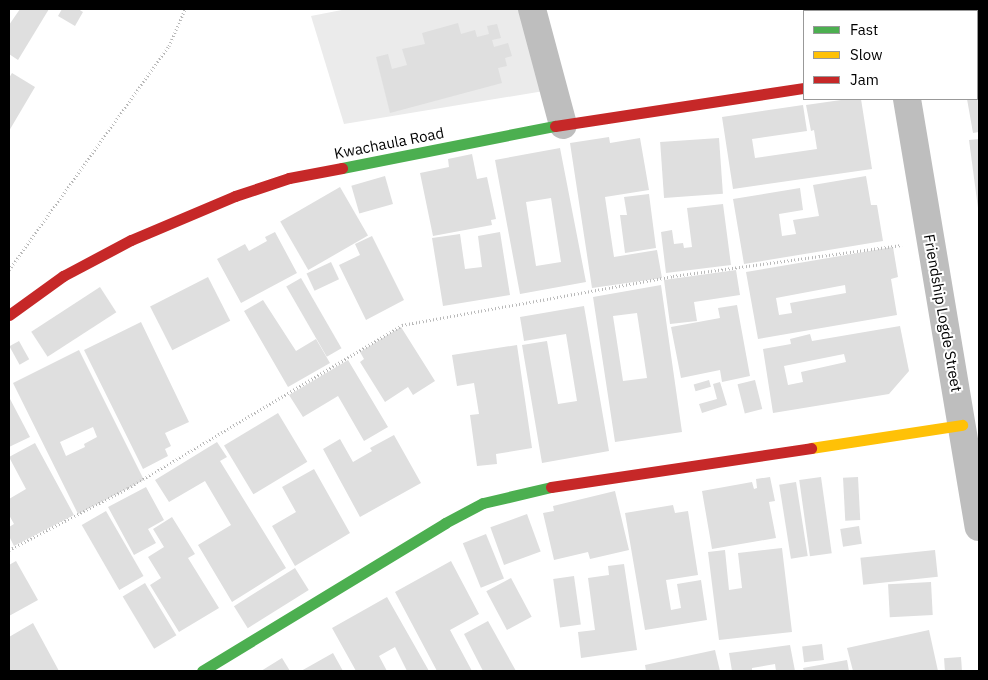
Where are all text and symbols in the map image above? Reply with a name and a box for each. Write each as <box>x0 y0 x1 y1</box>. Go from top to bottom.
legend <box>803 10 978 100</box>
text: Fast <box>850 20 878 39</box>
text: Slow <box>850 45 883 64</box>
text: Jam <box>850 70 879 89</box>
street label: Kwachaula Road <box>333 124 445 162</box>
street label: Friendship Logde Street <box>920 233 966 393</box>

